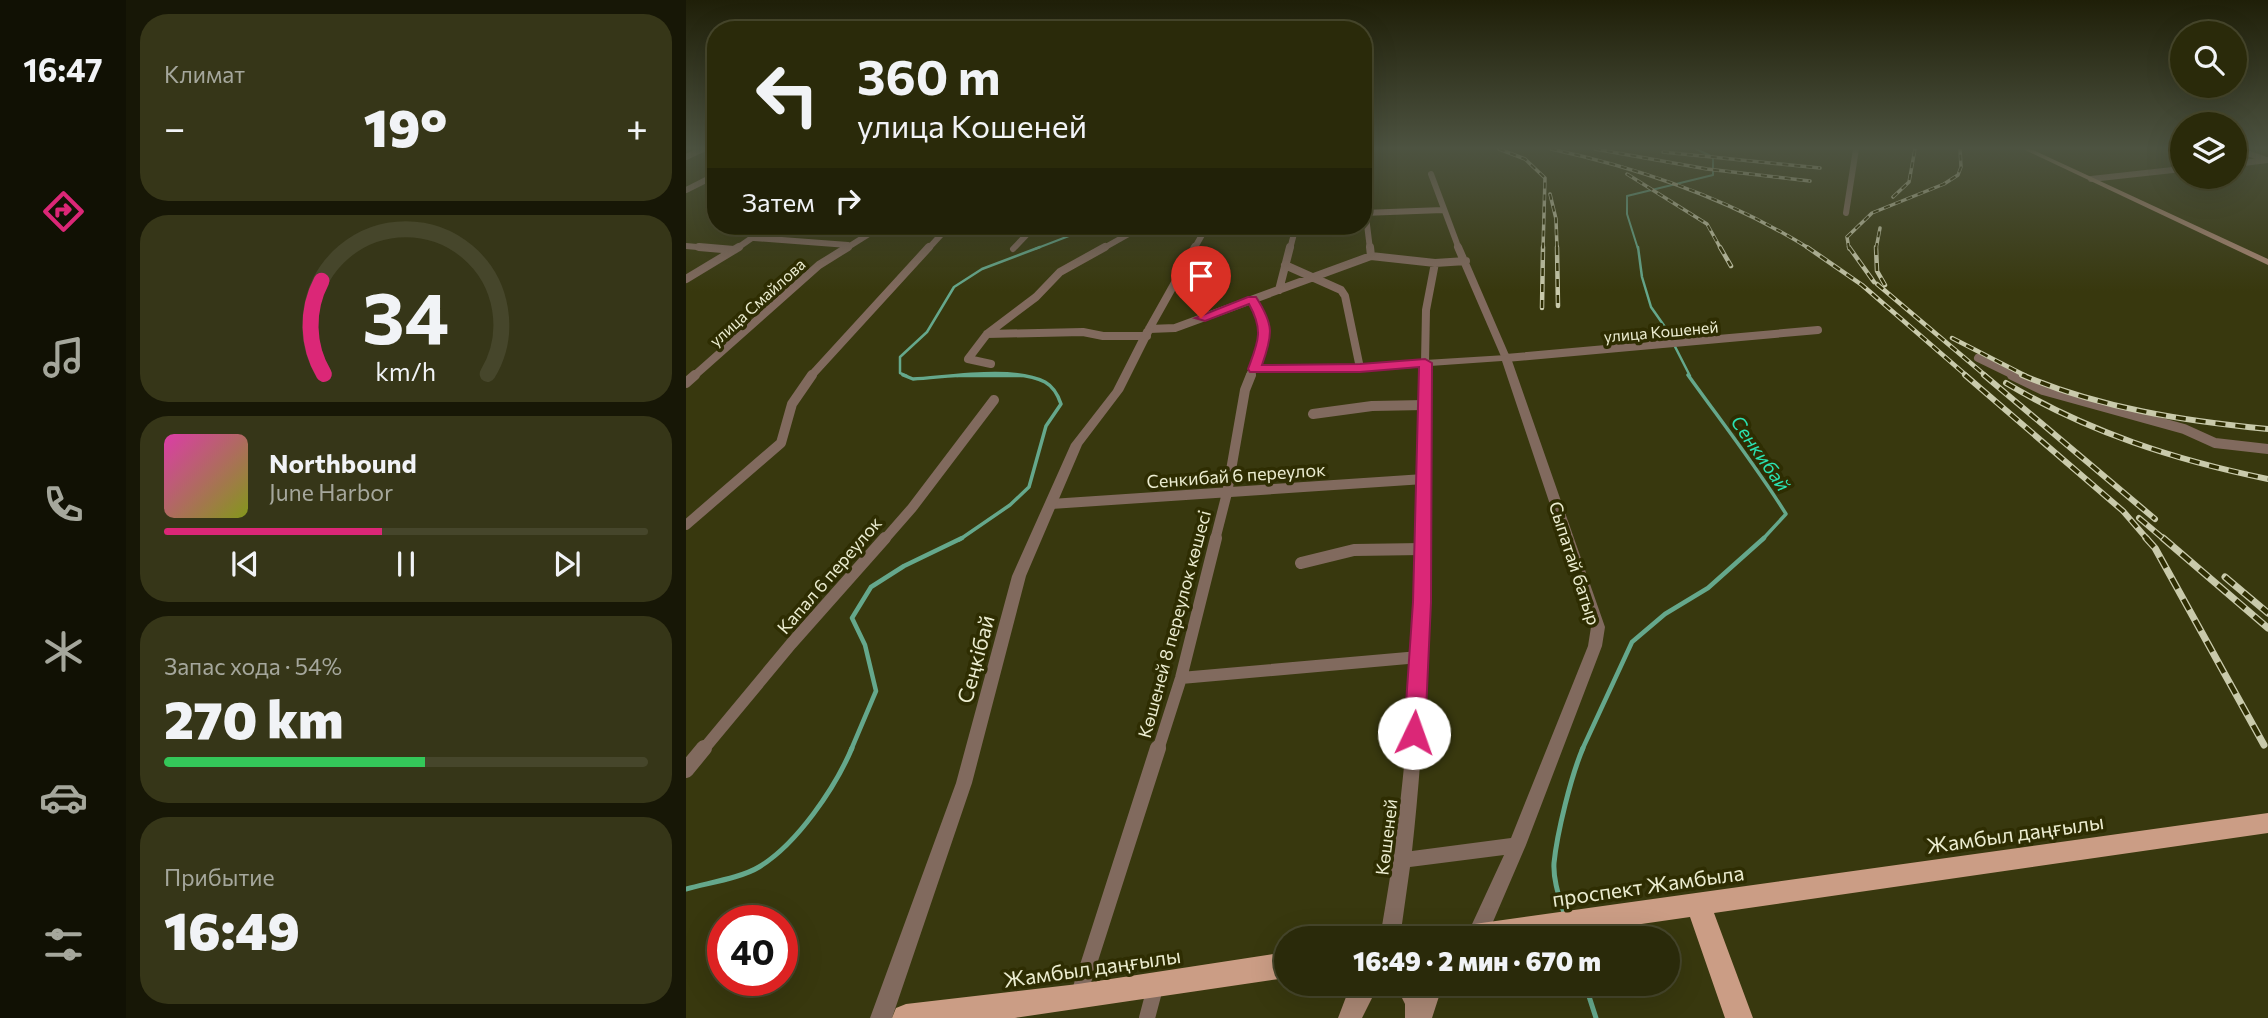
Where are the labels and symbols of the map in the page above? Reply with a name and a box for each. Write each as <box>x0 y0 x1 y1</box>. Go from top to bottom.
pin <box>1171 246 1231 318</box>
street label: улица Смайлова <box>705 254 809 350</box>
street label: улица Кошеней <box>1603 317 1719 345</box>
water label: Сенкибай <box>1727 411 1795 495</box>
street label: Сенкибай 6 переулок <box>1146 458 1327 492</box>
street label: Сыпатай батыр <box>1545 498 1605 628</box>
street label: Көшеней 8 переулок көшесі <box>1133 508 1215 740</box>
street label: Капал 6 переулок <box>772 512 886 638</box>
street label: Сеңкібай <box>951 612 999 706</box>
position arrow <box>1377 696 1451 770</box>
street label: Көшеней <box>1370 798 1402 876</box>
street label: Жамбыл даңғылы <box>1925 808 2105 858</box>
street label: проспект Жамбыла <box>1550 859 1746 911</box>
speed limit sign: 40 <box>707 905 798 996</box>
street label: Жамбыл даңғылы <box>1002 942 1182 992</box>

